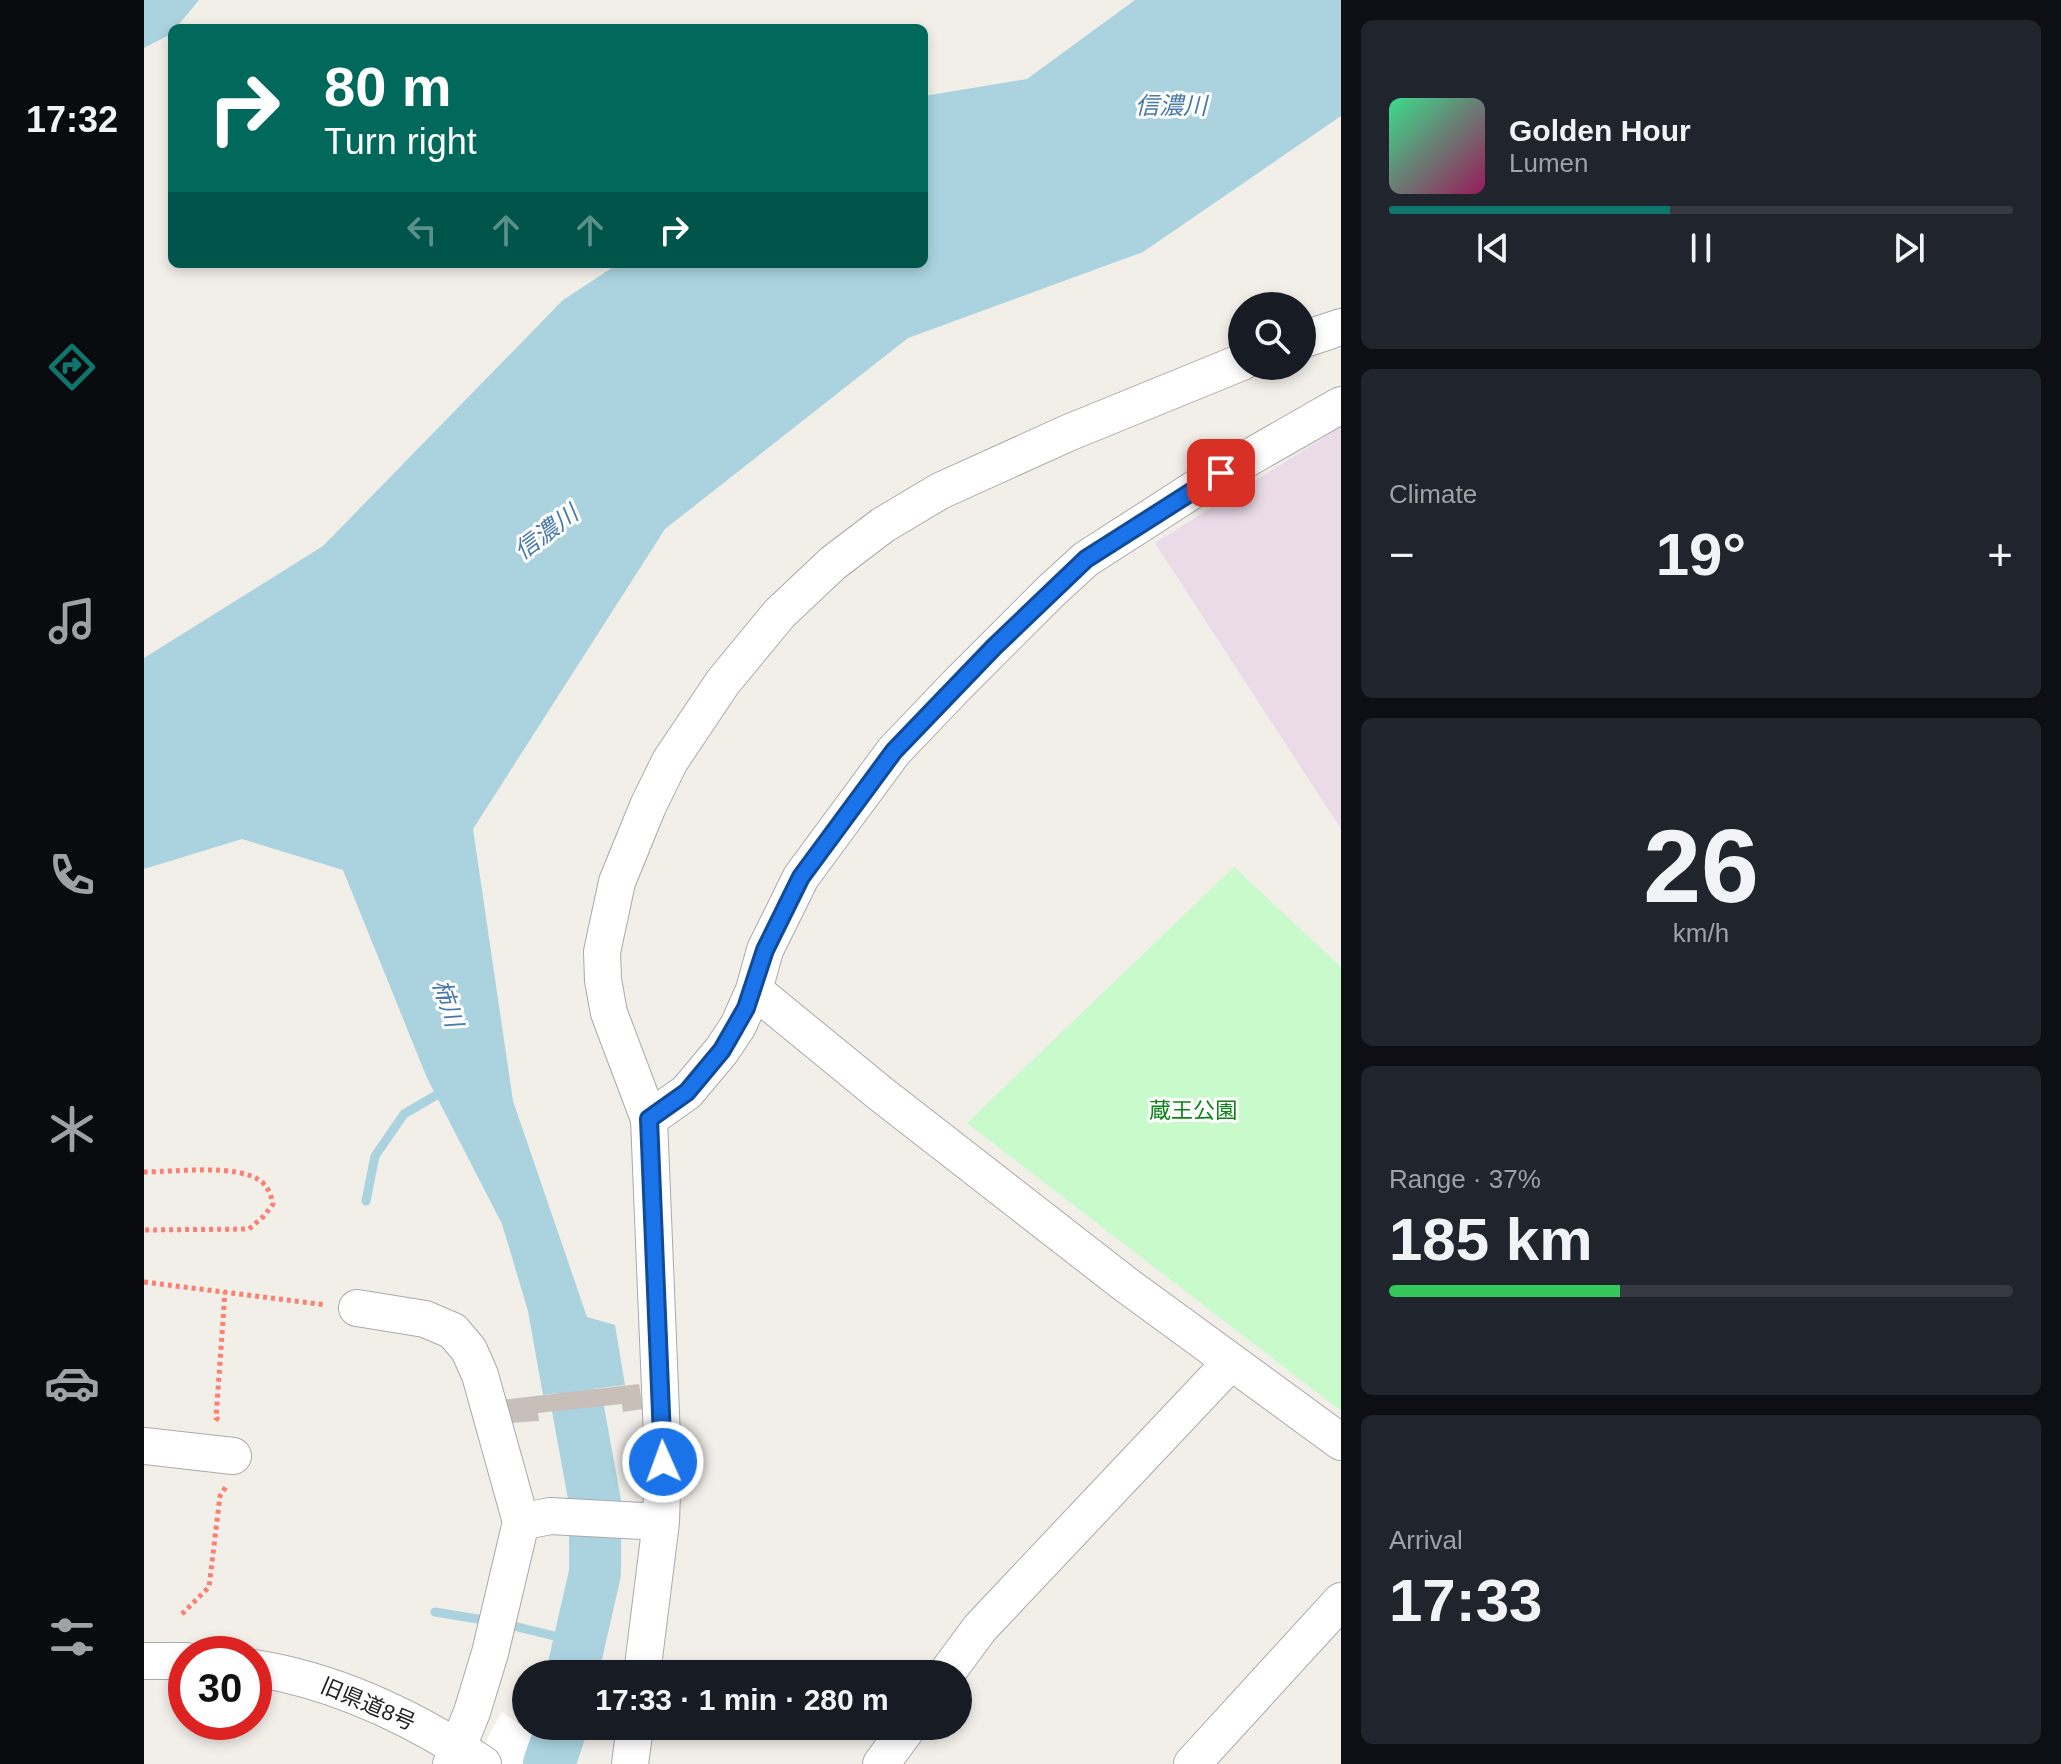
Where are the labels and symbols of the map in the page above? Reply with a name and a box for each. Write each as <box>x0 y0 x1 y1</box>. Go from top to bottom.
water label: 信濃川 <box>1135 92 1210 119</box>
pin <box>1187 439 1255 507</box>
water label: 信濃川 <box>509 498 585 564</box>
water label: 柿川 <box>428 976 469 1033</box>
park label: 蔵王公園 <box>1149 1098 1237 1123</box>
position arrow <box>621 1420 705 1504</box>
speed limit sign: 30 <box>168 1636 272 1740</box>
street label: 旧県道8号 <box>317 1673 419 1735</box>

